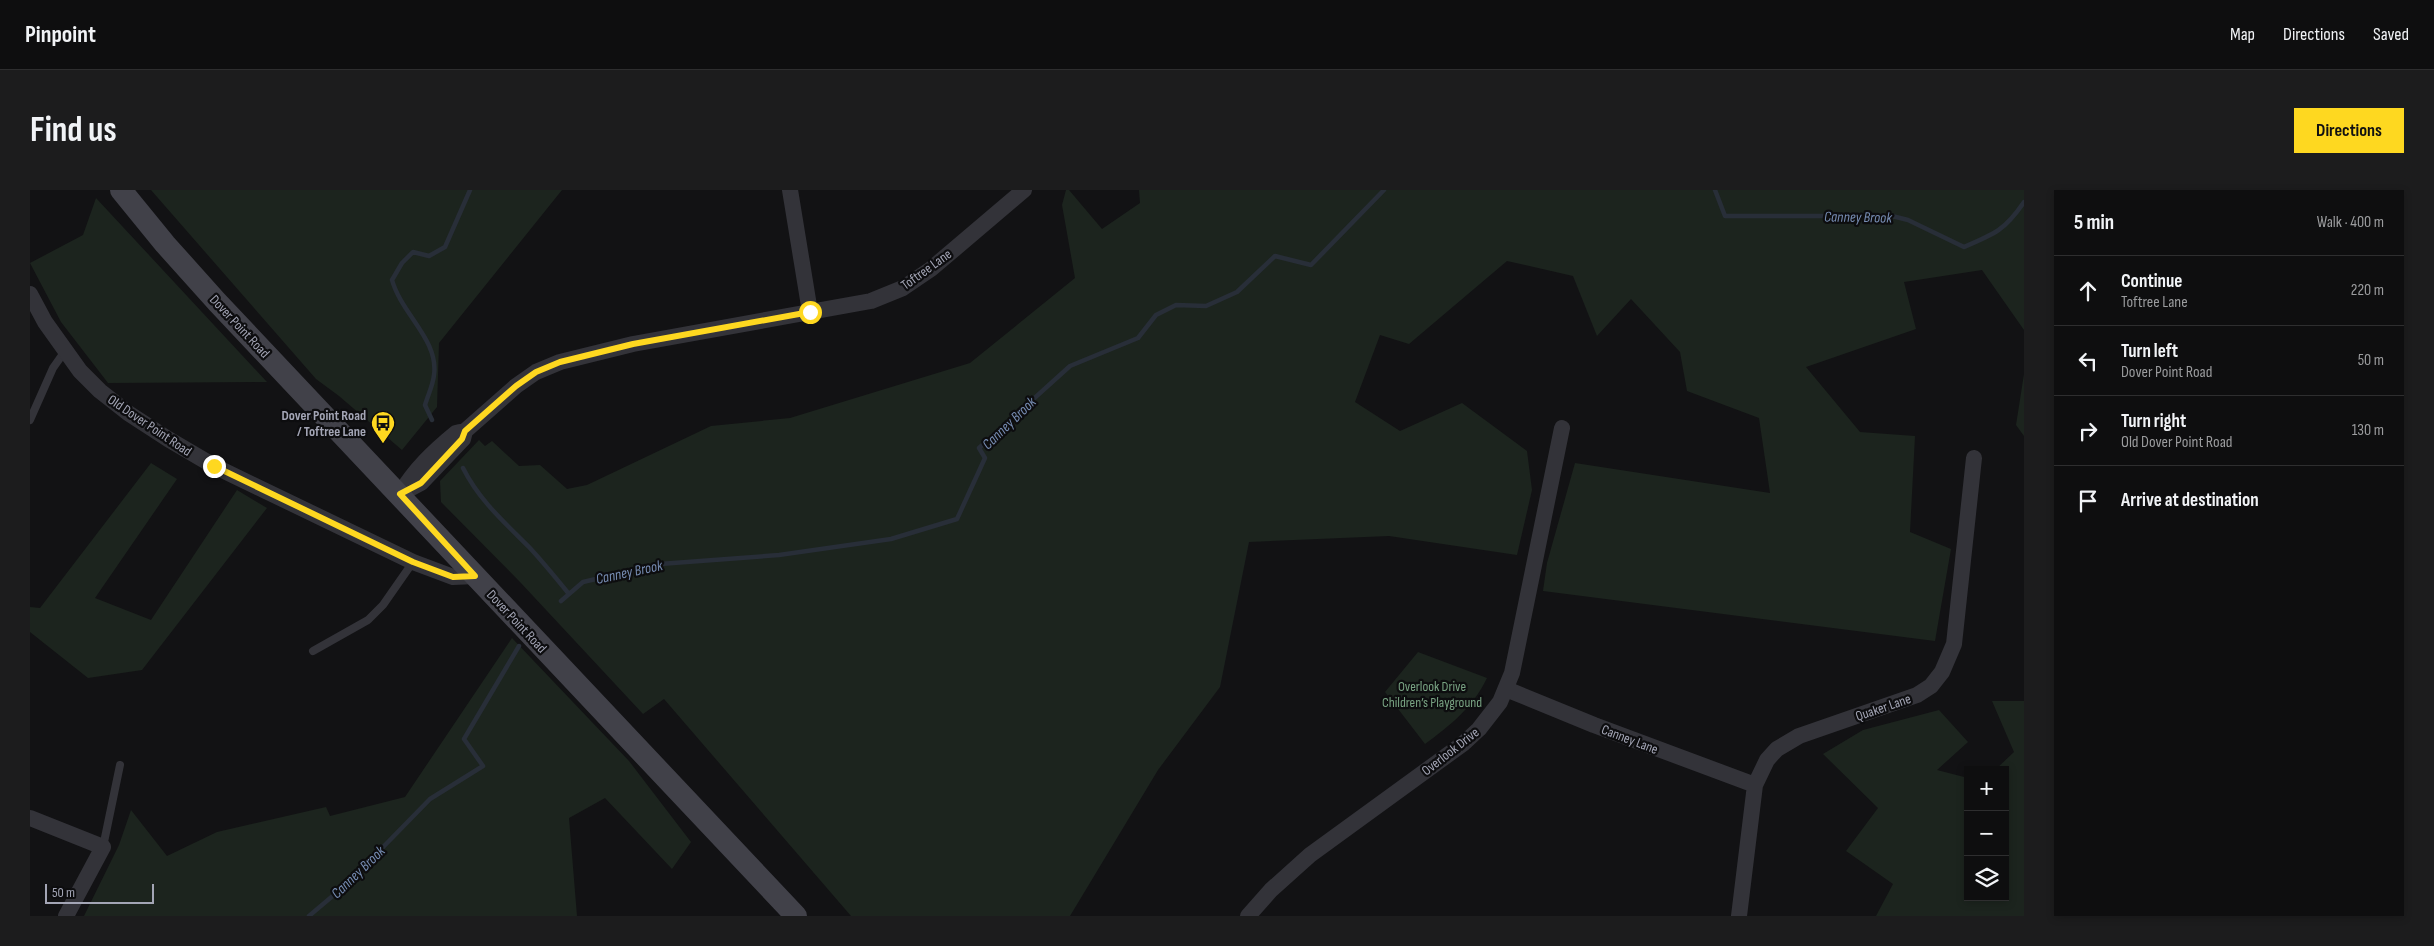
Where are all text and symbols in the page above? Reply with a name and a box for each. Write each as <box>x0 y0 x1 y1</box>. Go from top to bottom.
text: Pinpoint <box>25 20 96 49</box>
text: Map <box>2230 24 2255 45</box>
text: Directions <box>2283 24 2345 45</box>
text: Saved <box>2373 24 2409 45</box>
button: Directions <box>2294 108 2404 153</box>
text: Find us <box>30 109 117 152</box>
water label: Canney Brook <box>1824 207 1892 228</box>
text: 5 min <box>2074 210 2114 235</box>
text: Walk · 400 m <box>2317 213 2384 232</box>
street label: Toftree Lane <box>898 245 955 293</box>
text: Continue <box>2121 270 2182 293</box>
icon: ahead <box>2074 277 2102 305</box>
text: 220 m <box>2351 281 2384 300</box>
street label: Dover Point Road <box>206 291 273 362</box>
text: Toftree Lane <box>2121 293 2188 312</box>
route start <box>799 301 822 324</box>
text: Turn left <box>2121 340 2178 363</box>
icon: left <box>2074 347 2102 375</box>
text: 50 m <box>2358 351 2384 370</box>
text: Dover Point Road <box>2121 363 2212 382</box>
street label: Old Dover Point Road <box>105 391 195 460</box>
water label: Canney Brook <box>978 393 1041 454</box>
place label: Dover Point Road / Toftree Lane <box>282 407 366 440</box>
bus stop icon: Dover Point Road / Toftree Lane <box>370 410 396 444</box>
text: Turn right <box>2121 410 2186 433</box>
icon: right <box>2074 417 2102 445</box>
text: 130 m <box>2352 421 2384 440</box>
text: Old Dover Point Road <box>2121 433 2233 452</box>
route end <box>203 455 226 478</box>
icon: arrive <box>2074 487 2102 515</box>
text: Arrive at destination <box>2121 489 2259 512</box>
water label: Canney Brook <box>594 556 665 589</box>
street label: Dover Point Road <box>483 586 550 657</box>
park label: Overlook Drive Children’s Playground <box>1382 678 1482 711</box>
street label: Quaker Lane <box>1853 690 1913 725</box>
street label: Canney Lane <box>1599 721 1661 758</box>
street label: Overlook Drive <box>1418 724 1482 779</box>
map controls <box>1964 766 2009 901</box>
button: + <box>1964 766 2009 811</box>
button: − <box>1964 811 2009 856</box>
water label: Canney Brook <box>327 842 390 903</box>
button: layers <box>1964 856 2009 901</box>
scale bar <box>45 881 154 904</box>
text: 50 m <box>52 884 75 901</box>

